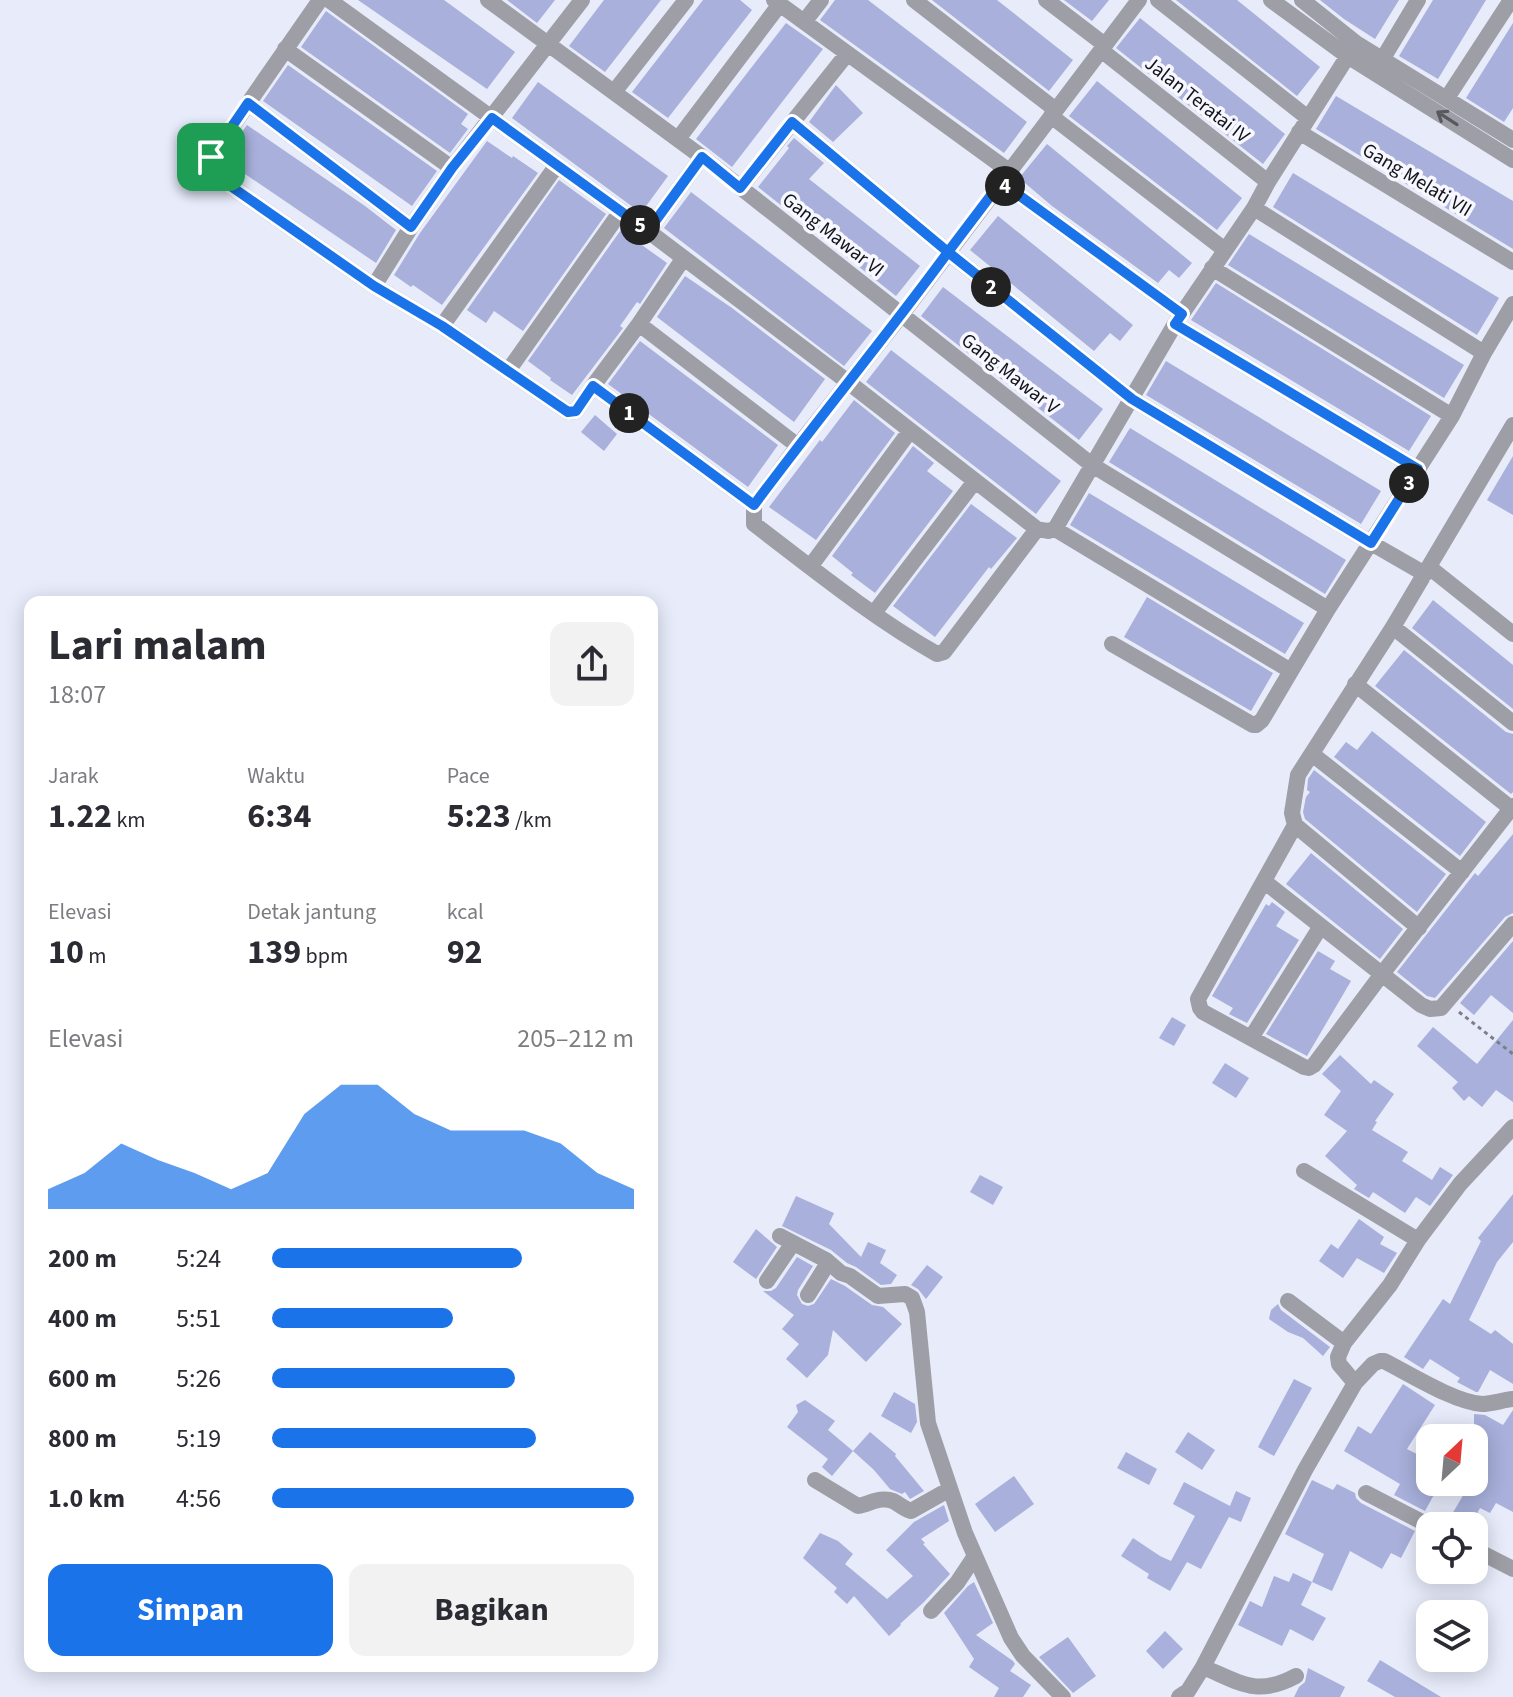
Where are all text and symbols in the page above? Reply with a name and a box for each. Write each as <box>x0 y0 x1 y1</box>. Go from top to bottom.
street label: Jalan Teratai IV <box>1139 50 1256 150</box>
one-way arrow <box>1437 109 1459 126</box>
pin <box>177 123 245 191</box>
icon: arrive <box>189 135 233 179</box>
street label: Gang Melati VII <box>1357 136 1477 224</box>
pin: 4 <box>985 166 1025 206</box>
text: 4 <box>999 170 1011 202</box>
street label: Gang Mawar VI <box>776 186 890 284</box>
pin: 5 <box>620 205 660 245</box>
text: 5 <box>634 209 646 241</box>
pin: 2 <box>971 267 1011 307</box>
text: 2 <box>985 271 997 303</box>
street label: Gang Mawar V <box>955 327 1065 422</box>
pin: 1 <box>609 393 649 433</box>
text: 1 <box>623 397 635 429</box>
pin: 3 <box>1389 463 1429 503</box>
text: 3 <box>1403 467 1415 499</box>
text: Lari malam <box>48 614 267 677</box>
button: share <box>550 622 634 706</box>
text: 18:07 <box>48 676 106 713</box>
text: Jarak <box>48 760 99 792</box>
text: Waktu <box>247 760 305 792</box>
text: Pace <box>447 760 490 792</box>
text: 1.22 <box>48 792 112 841</box>
text: 6:34 <box>247 792 311 841</box>
text: 5:23 <box>447 792 511 841</box>
text: km <box>112 804 146 836</box>
text: /km <box>511 804 552 836</box>
text: Elevasi <box>48 896 112 928</box>
text: Detak jantung <box>247 896 376 928</box>
text: kcal <box>447 896 484 928</box>
text: 10 <box>48 928 84 977</box>
text: 139 <box>247 928 301 977</box>
text: 92 <box>447 928 483 977</box>
text: m <box>84 940 107 972</box>
text: bpm <box>301 940 348 972</box>
text: Elevasi <box>48 1020 123 1057</box>
text: 205–212 m <box>517 1020 634 1057</box>
text: 200 m <box>48 1240 117 1277</box>
text: 5:24 <box>176 1240 221 1277</box>
text: 400 m <box>48 1300 117 1337</box>
text: 5:51 <box>176 1300 221 1337</box>
text: 600 m <box>48 1360 117 1397</box>
text: 5:26 <box>176 1360 221 1397</box>
text: 800 m <box>48 1420 117 1457</box>
text: 5:19 <box>176 1420 221 1457</box>
north arrow <box>1416 1424 1488 1496</box>
map controls <box>1416 1424 1488 1672</box>
text: 1.0 km <box>48 1480 125 1517</box>
text: 4:56 <box>176 1480 221 1517</box>
button: locate <box>1416 1512 1488 1584</box>
button: Simpan <box>48 1564 333 1656</box>
button: Bagikan <box>349 1564 634 1656</box>
button: layers <box>1416 1600 1488 1672</box>

